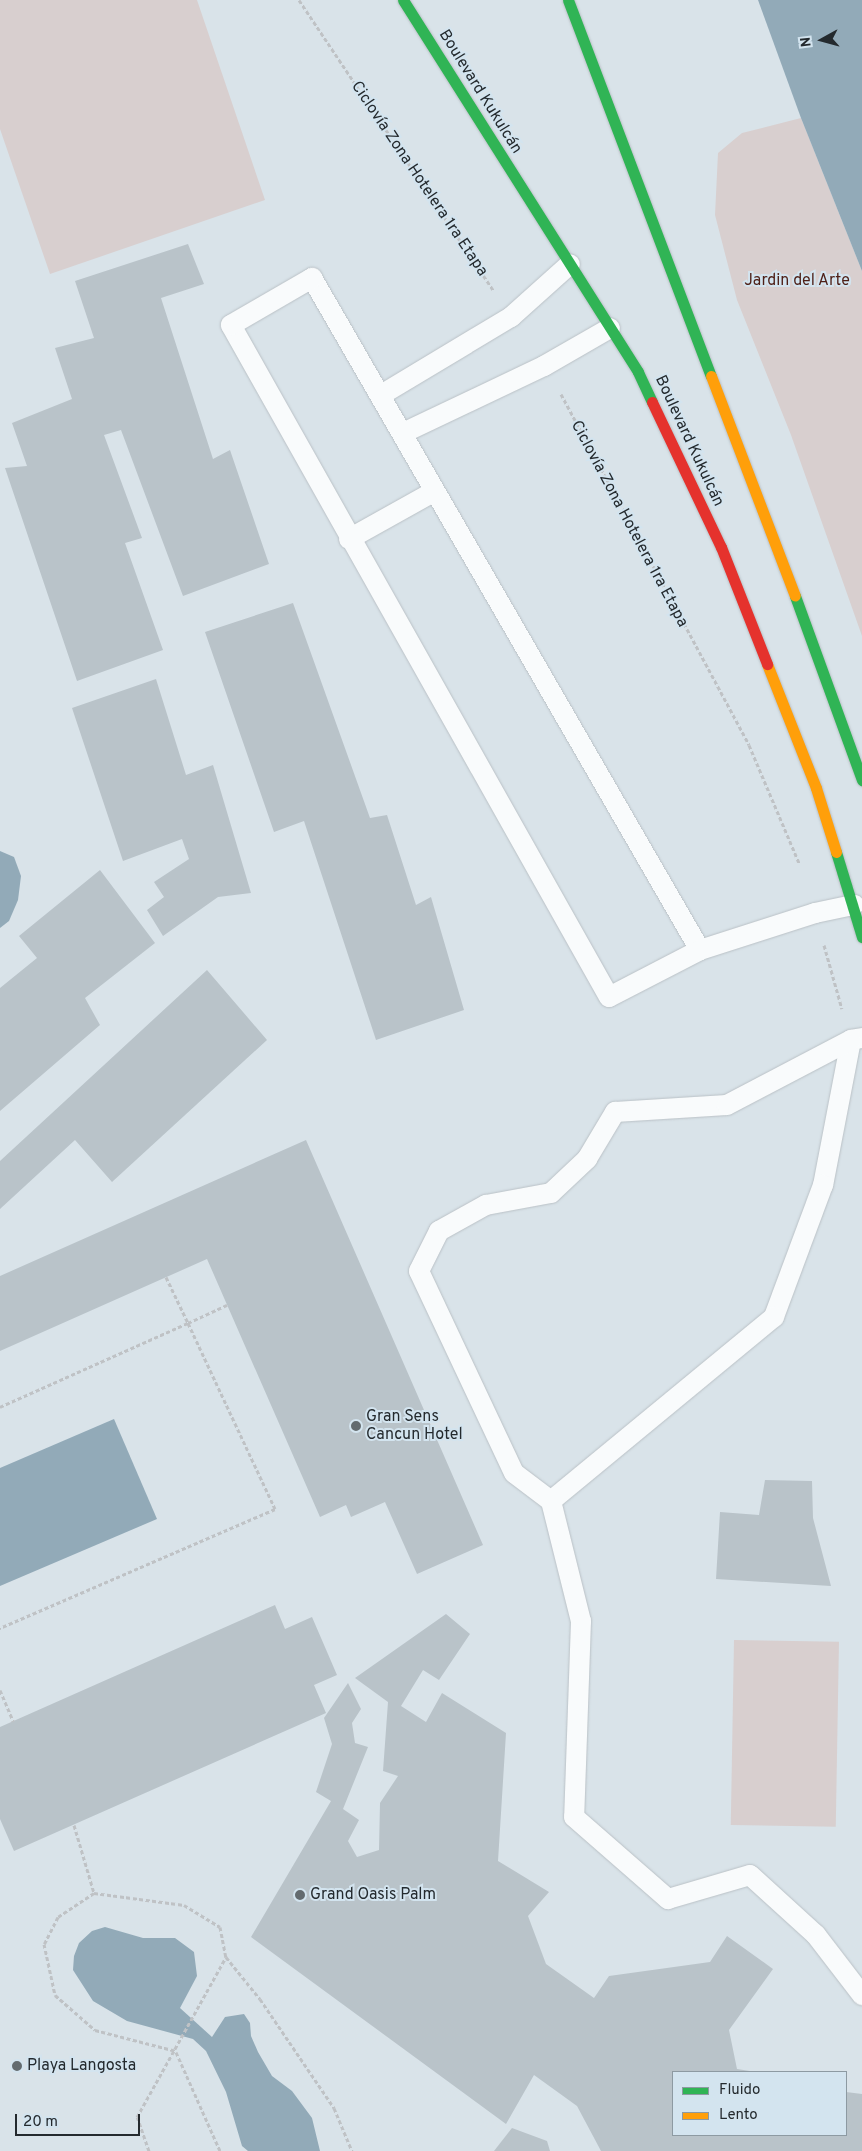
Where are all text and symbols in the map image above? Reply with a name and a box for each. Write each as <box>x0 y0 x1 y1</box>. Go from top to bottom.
north arrow <box>797 15 847 65</box>
street label: Boulevard Kukulcán <box>434 26 526 158</box>
text: N <box>798 36 816 48</box>
street label: Ciclovía Zona Hotelera 1ra Etapa <box>346 78 492 280</box>
park label: Jardin del Arte <box>744 271 850 291</box>
street label: Boulevard Kukulcán <box>650 372 728 510</box>
street label: Ciclovía Zona Hotelera 1ra Etapa <box>566 417 692 631</box>
place label: Gran Sens Cancun Hotel <box>366 1407 463 1445</box>
marker: Gran Sens Cancun Hotel <box>350 1420 362 1432</box>
place label: Grand Oasis Palm <box>310 1885 436 1905</box>
marker: Grand Oasis Palm <box>294 1889 306 1901</box>
place label: Playa Langosta <box>27 2056 136 2076</box>
marker: Playa Langosta <box>11 2060 23 2072</box>
legend <box>672 2071 847 2136</box>
text: Fluido <box>719 2081 760 2100</box>
scale bar <box>18 2104 142 2136</box>
text: Lento <box>719 2106 758 2125</box>
text: 20 m <box>23 2113 58 2132</box>

